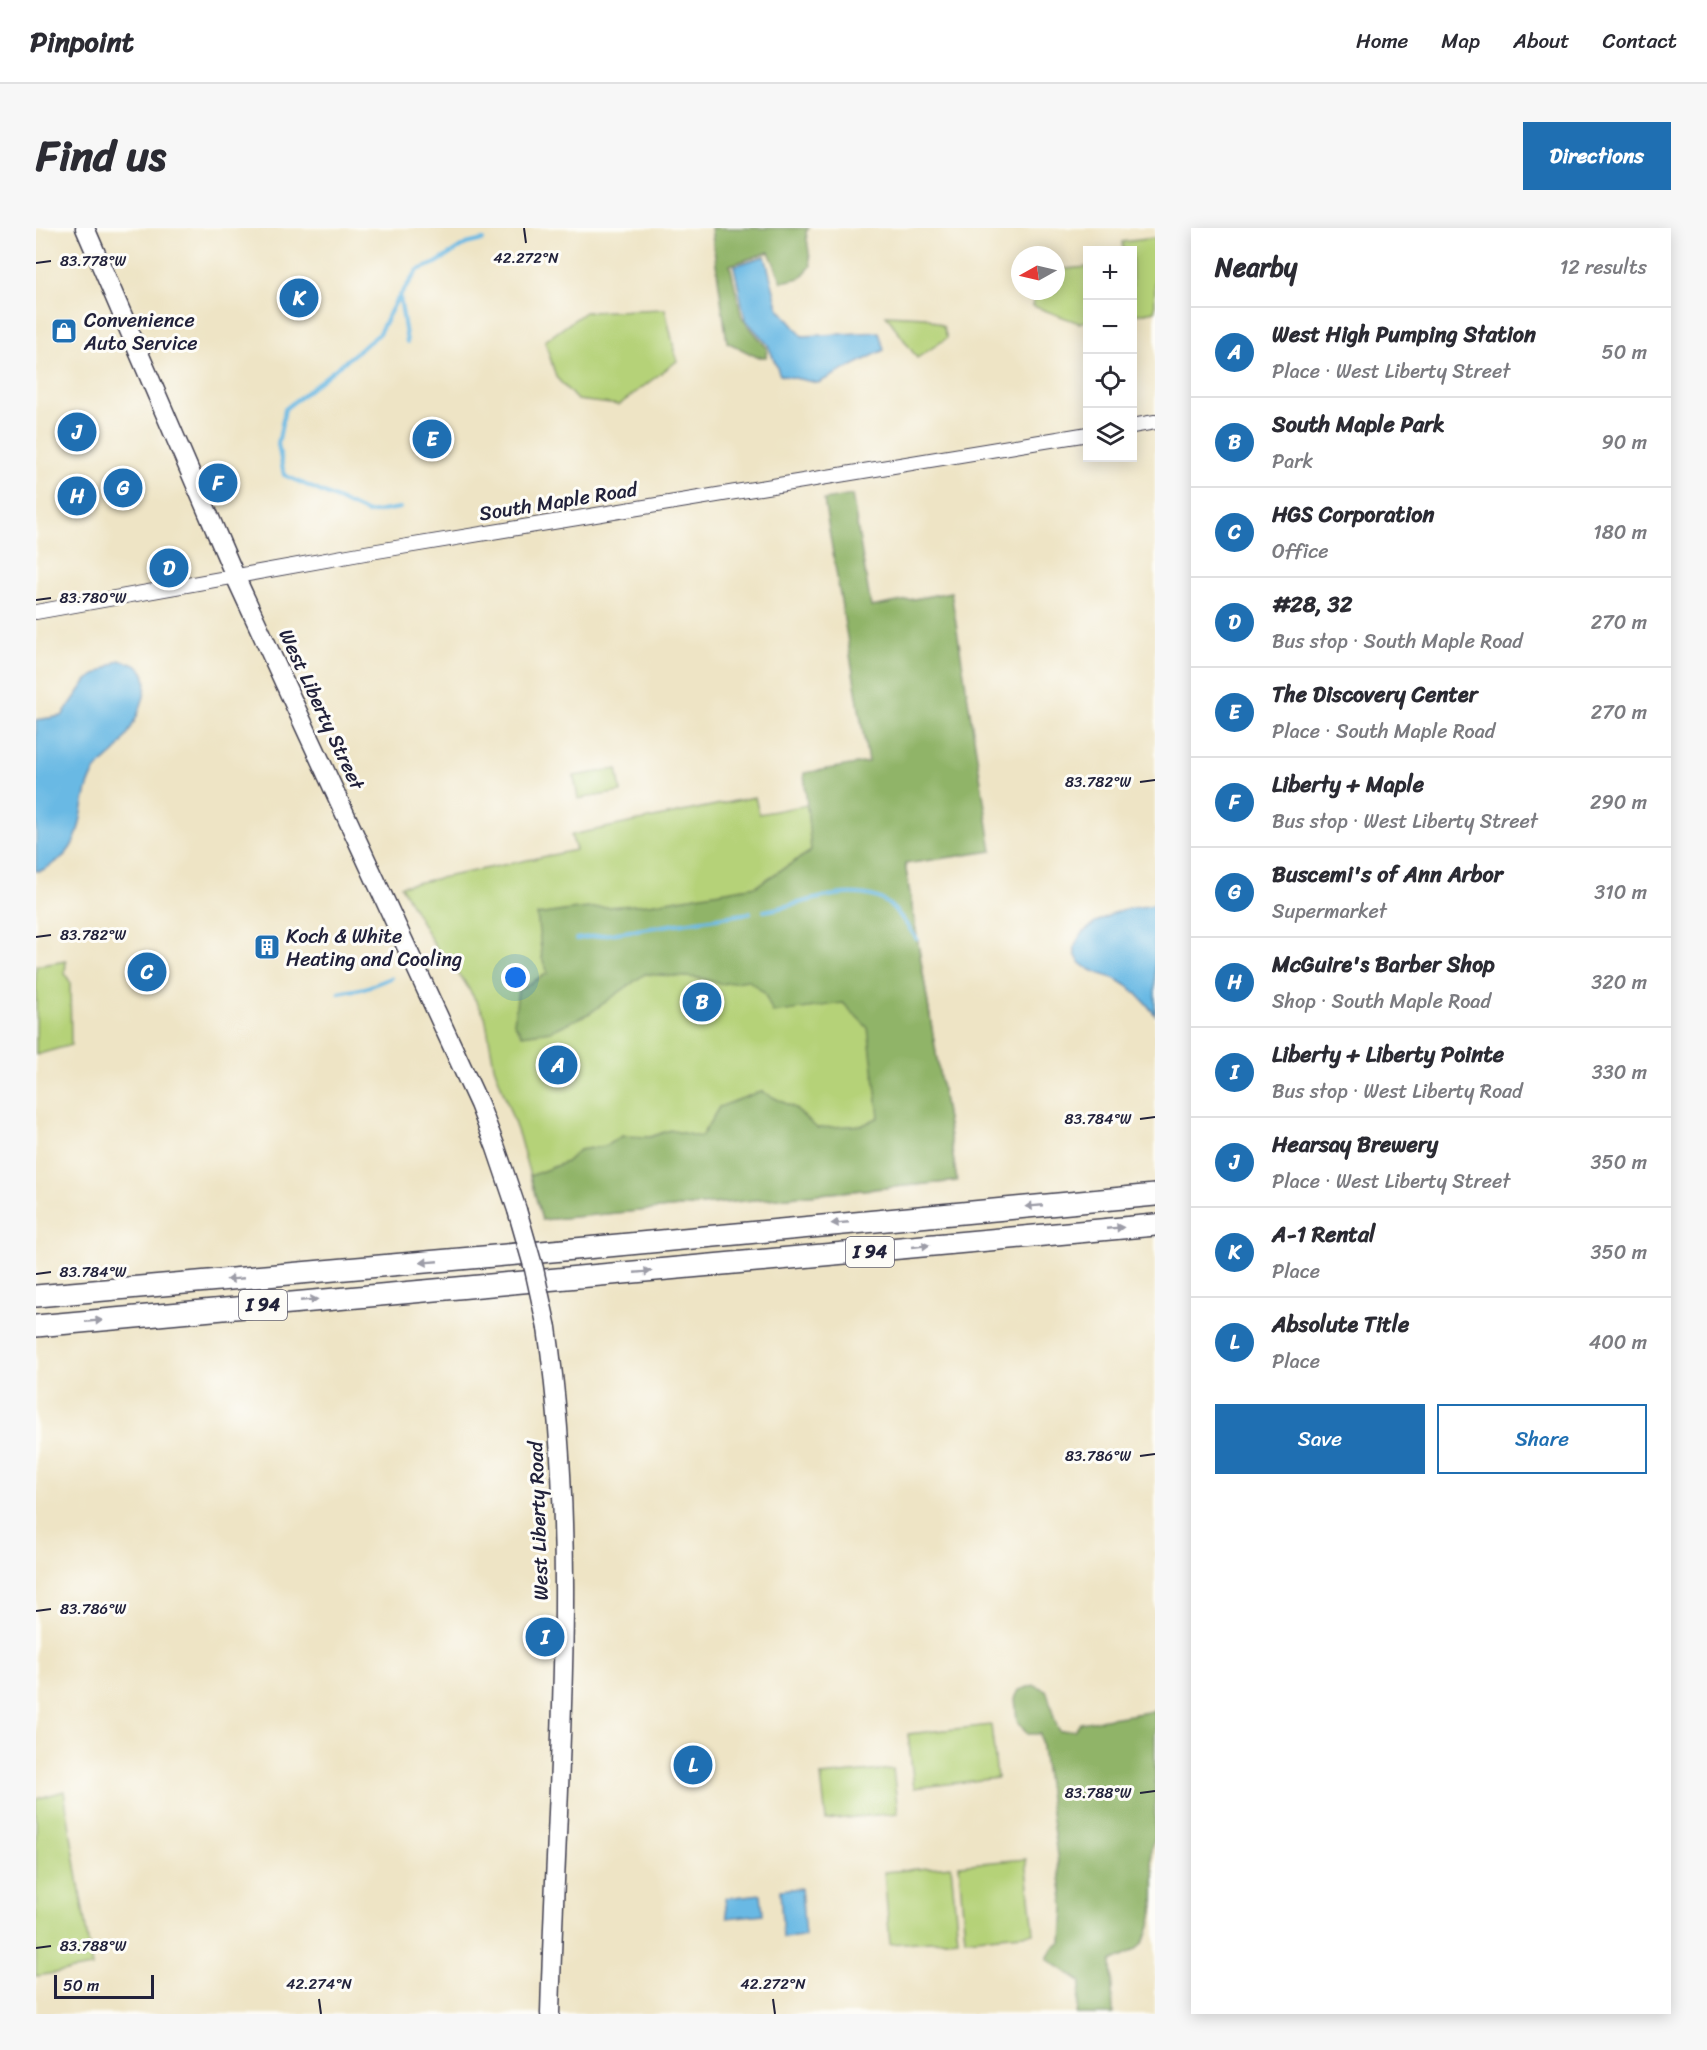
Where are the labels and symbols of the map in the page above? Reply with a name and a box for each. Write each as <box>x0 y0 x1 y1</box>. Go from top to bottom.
text: 42.272°N <box>493 245 559 271</box>
north arrow <box>1011 246 1065 300</box>
text: 83.778°W <box>60 248 126 274</box>
pin: K <box>280 276 318 320</box>
place label: Convenience Auto Service <box>83 303 197 361</box>
shop icon: Convenience Auto Service <box>49 316 79 346</box>
pin: J <box>58 410 96 454</box>
pin: E <box>412 416 452 462</box>
pin: F <box>198 460 237 506</box>
pin: G <box>104 466 142 510</box>
street label: South Maple Road <box>477 472 641 531</box>
pin: H <box>58 474 96 518</box>
pin: D <box>150 546 188 590</box>
text: 83.780°W <box>60 585 127 611</box>
street label: West Liberty Street <box>269 623 375 796</box>
text: 83.782°W <box>1065 769 1131 795</box>
place label: Koch & White Heating and Cooling <box>286 919 462 977</box>
text: 83.782°W <box>60 922 126 948</box>
building icon: Koch & White Heating and Cooling <box>252 932 282 962</box>
pin: C <box>128 950 166 994</box>
your location <box>501 963 530 992</box>
pin: B <box>682 980 722 1024</box>
pin: A <box>538 1042 578 1088</box>
text: 83.784°W <box>1065 1106 1132 1132</box>
one-way arrow <box>1024 1201 1043 1211</box>
one-way arrow <box>830 1218 849 1228</box>
one-way arrow <box>1106 1223 1125 1233</box>
road number: I 94 <box>846 1237 894 1267</box>
one-way arrow <box>912 1242 931 1251</box>
one-way arrow <box>419 1257 438 1267</box>
text: 83.784°W <box>60 1259 127 1285</box>
one-way arrow <box>634 1267 653 1276</box>
one-way arrow <box>225 1274 244 1284</box>
road number: I 94 <box>239 1290 287 1320</box>
one-way arrow <box>300 1295 319 1305</box>
one-way arrow <box>85 1316 104 1326</box>
street label: West Liberty Road <box>518 1439 559 1601</box>
text: 83.786°W <box>1065 1443 1131 1469</box>
text: 83.786°W <box>60 1596 126 1622</box>
pin: I <box>526 1614 564 1660</box>
pin: L <box>674 1742 712 1788</box>
text: 83.788°W <box>1065 1780 1132 1806</box>
text: 83.788°W <box>60 1933 127 1959</box>
text: 42.274°N <box>286 1971 353 1997</box>
text: 42.272°N <box>740 1971 806 1997</box>
scale bar <box>54 1972 154 2000</box>

